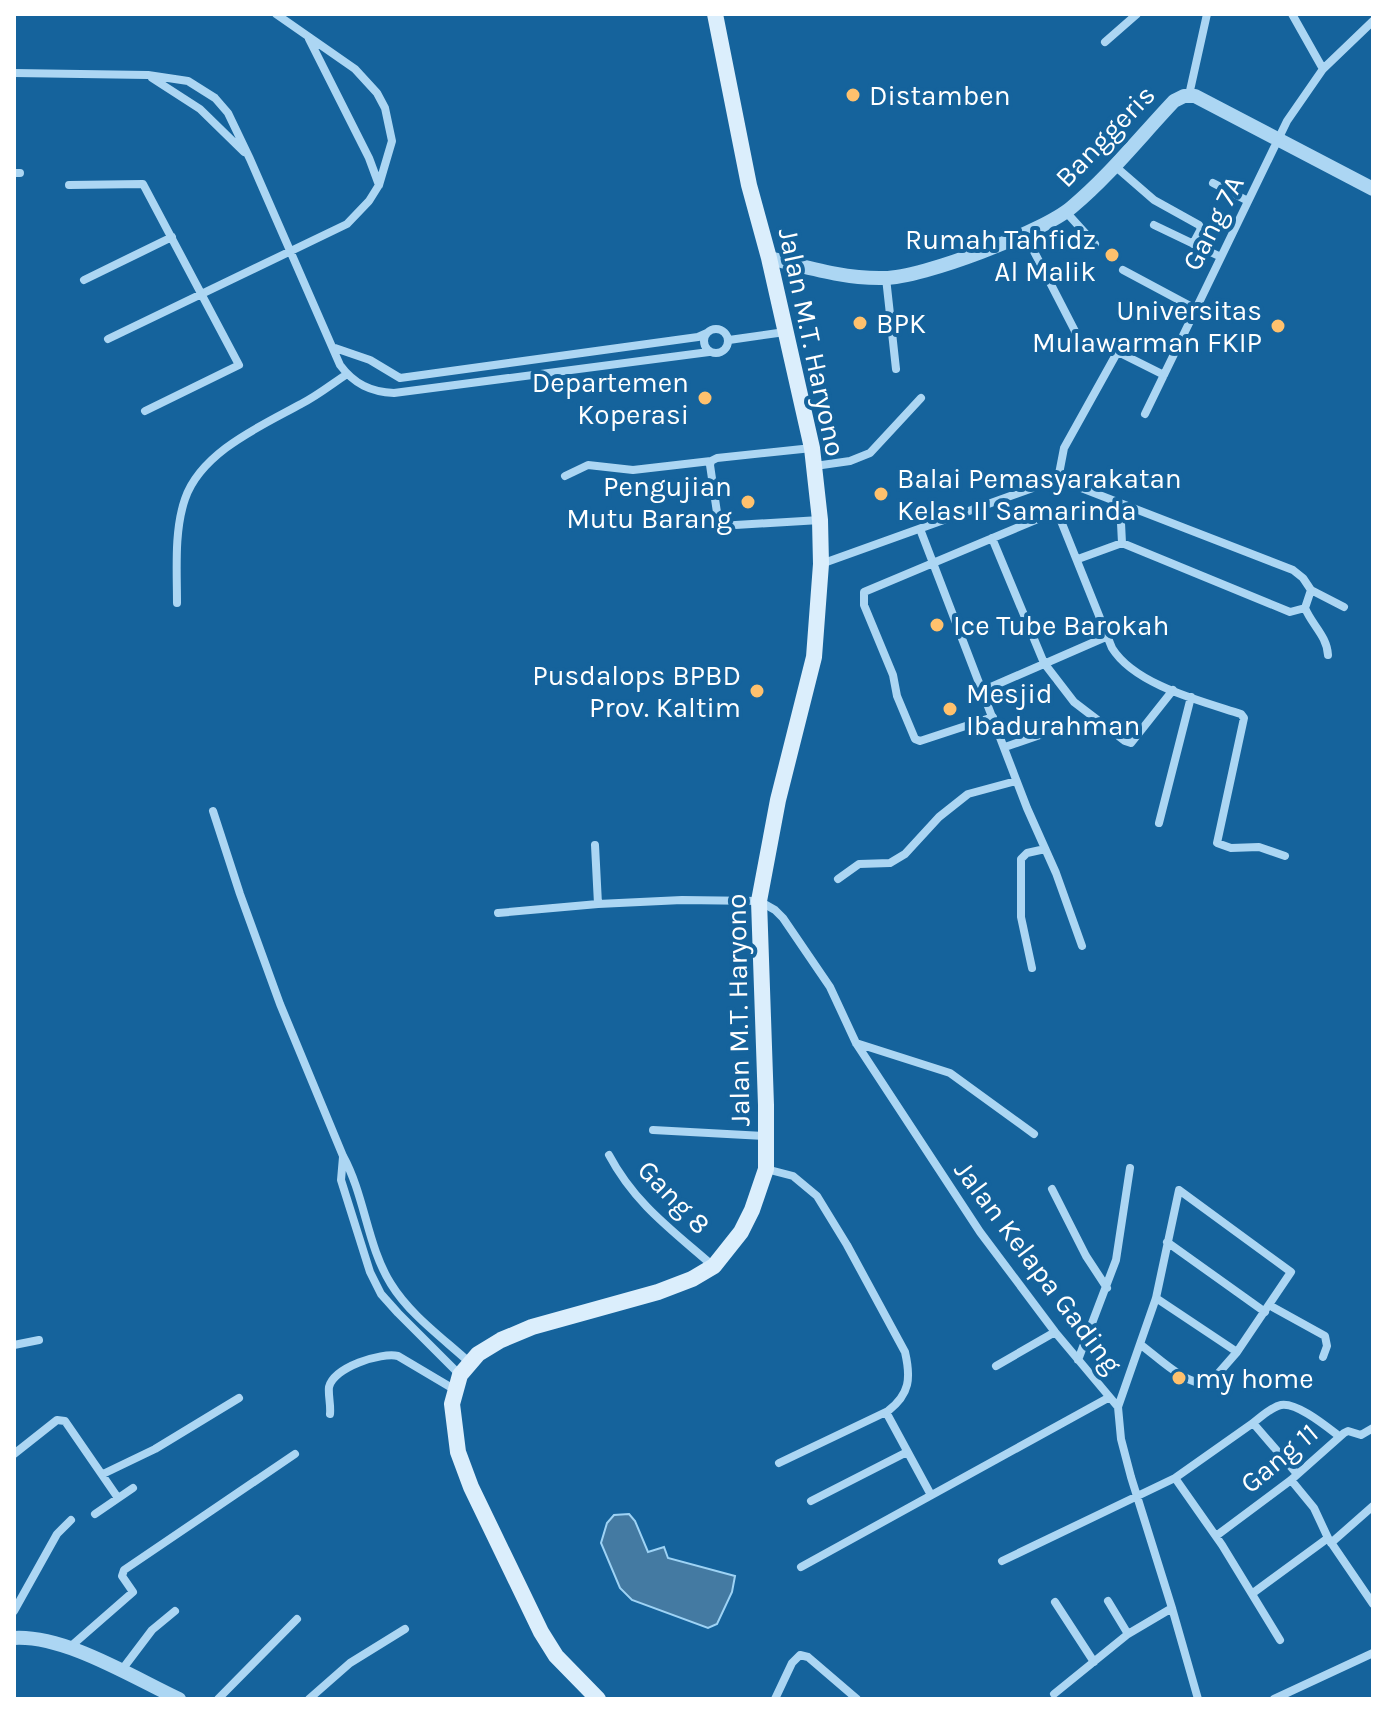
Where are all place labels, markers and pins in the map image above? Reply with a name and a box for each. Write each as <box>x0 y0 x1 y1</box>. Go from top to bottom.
place label: Distamben <box>869 79 1011 112</box>
marker: Distamben <box>844 86 862 104</box>
place label: Rumah Tahfidz Al Malik <box>905 223 1096 288</box>
marker: Rumah Tahfidz Al Malik <box>1103 246 1121 264</box>
place label: Universitas Mulawarman FKIP <box>1032 294 1262 359</box>
place label: BPK <box>876 307 926 340</box>
marker: BPK <box>851 314 869 332</box>
marker: Universitas Mulawarman FKIP <box>1269 317 1287 335</box>
place label: Departemen Koperasi <box>532 366 689 431</box>
marker: Departemen Koperasi <box>696 389 714 407</box>
place label: Balai Pemasyarakatan Kelas II Samarinda <box>897 462 1182 527</box>
place label: Pengujian Mutu Barang <box>566 470 732 535</box>
marker: Balai Pemasyarakatan Kelas II Samarinda <box>872 485 890 503</box>
marker: Pengujian Mutu Barang <box>739 493 757 511</box>
place label: Ice Tube Barokah <box>953 609 1169 642</box>
marker: Ice Tube Barokah <box>928 616 946 634</box>
place label: Pusdalops BPBD Prov. Kaltim <box>532 659 741 724</box>
place label: Mesjid Ibadurahman <box>966 677 1140 742</box>
marker: Pusdalops BPBD Prov. Kaltim <box>748 682 766 700</box>
marker: Mesjid Ibadurahman <box>941 700 959 718</box>
place label: my home <box>1195 1362 1314 1395</box>
marker: my home <box>1170 1369 1188 1387</box>

